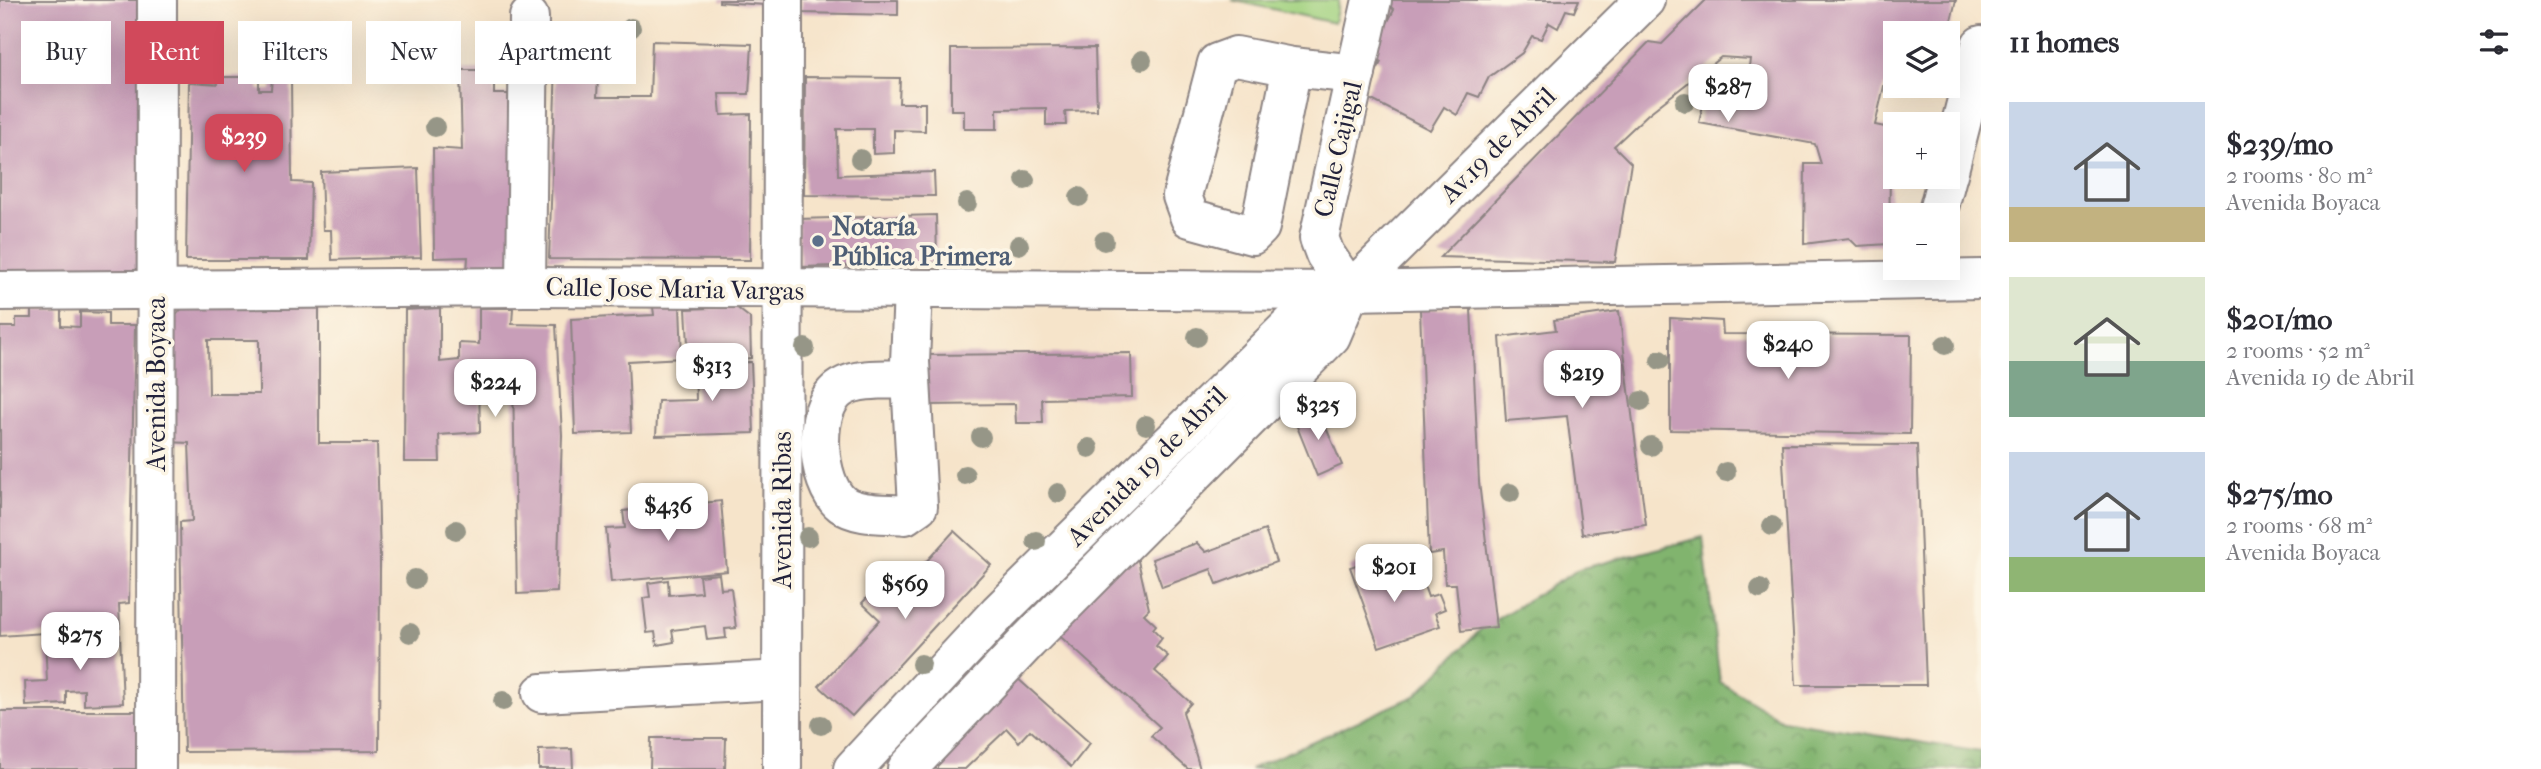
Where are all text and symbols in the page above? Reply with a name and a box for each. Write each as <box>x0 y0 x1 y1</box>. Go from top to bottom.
chip: Buy <box>21 21 111 84</box>
chip: Rent <box>125 21 224 84</box>
chip: Filters <box>238 21 352 84</box>
chip: New <box>366 21 461 84</box>
chip: Apartment <box>475 21 636 84</box>
map controls <box>1883 21 1960 280</box>
button: layers <box>1883 21 1960 98</box>
icon: filters <box>2475 23 2513 61</box>
text: 11 homes <box>2009 25 2119 60</box>
pin: $287 <box>1687 64 1769 124</box>
text: $287 <box>1704 73 1752 100</box>
street label: Calle Cajigal <box>1307 78 1369 220</box>
street label: Av.19 de Abril <box>1433 81 1562 210</box>
button: + <box>1883 112 1960 189</box>
pin: $239 <box>203 114 285 174</box>
text: $239 <box>221 123 267 150</box>
text: $239/mo <box>2226 127 2333 162</box>
icon: home <box>2065 130 2149 214</box>
text: 2 rooms · 80 m² <box>2226 162 2373 189</box>
text: Avenida Boyaca <box>2226 189 2380 216</box>
button: − <box>1883 203 1960 280</box>
place label: Notaría Pública Primera <box>832 211 1012 272</box>
marker: Notaría Pública Primera <box>810 233 826 249</box>
street label: Calle Jose Maria Vargas <box>545 271 805 307</box>
street label: Avenida Boyaca <box>141 296 172 472</box>
text: $201/mo <box>2226 302 2332 337</box>
icon: home <box>2065 305 2149 389</box>
pin: $240 <box>1747 322 1829 381</box>
text: $240 <box>1763 330 1813 357</box>
text: 2 rooms · 52 m² <box>2226 337 2370 364</box>
pin: $313 <box>671 344 753 403</box>
pin: $219 <box>1541 350 1623 410</box>
text: $313 <box>692 352 732 379</box>
text: $219 <box>1560 359 1604 386</box>
pin: $224 <box>454 360 536 419</box>
text: Avenida 19 de Abril <box>2226 364 2415 391</box>
text: $224 <box>470 368 520 395</box>
street label: Avenida 19 de Abril <box>1060 380 1233 553</box>
pin: $325 <box>1277 382 1359 442</box>
text: $325 <box>1296 391 1340 418</box>
street label: Avenida Ribas <box>767 431 798 590</box>
text: $275/mo <box>2226 477 2333 512</box>
icon: home <box>2065 480 2149 564</box>
pin: $436 <box>627 484 709 543</box>
text: $436 <box>644 492 692 519</box>
text: 2 rooms · 68 m² <box>2226 512 2372 539</box>
text: Avenida Boyaca <box>2226 539 2380 566</box>
pin: $201 <box>1353 544 1435 604</box>
text: $201 <box>1371 553 1417 580</box>
pin: $569 <box>864 562 946 621</box>
text: $569 <box>881 570 929 597</box>
pin: $275 <box>39 612 121 672</box>
text: $275 <box>57 621 103 648</box>

